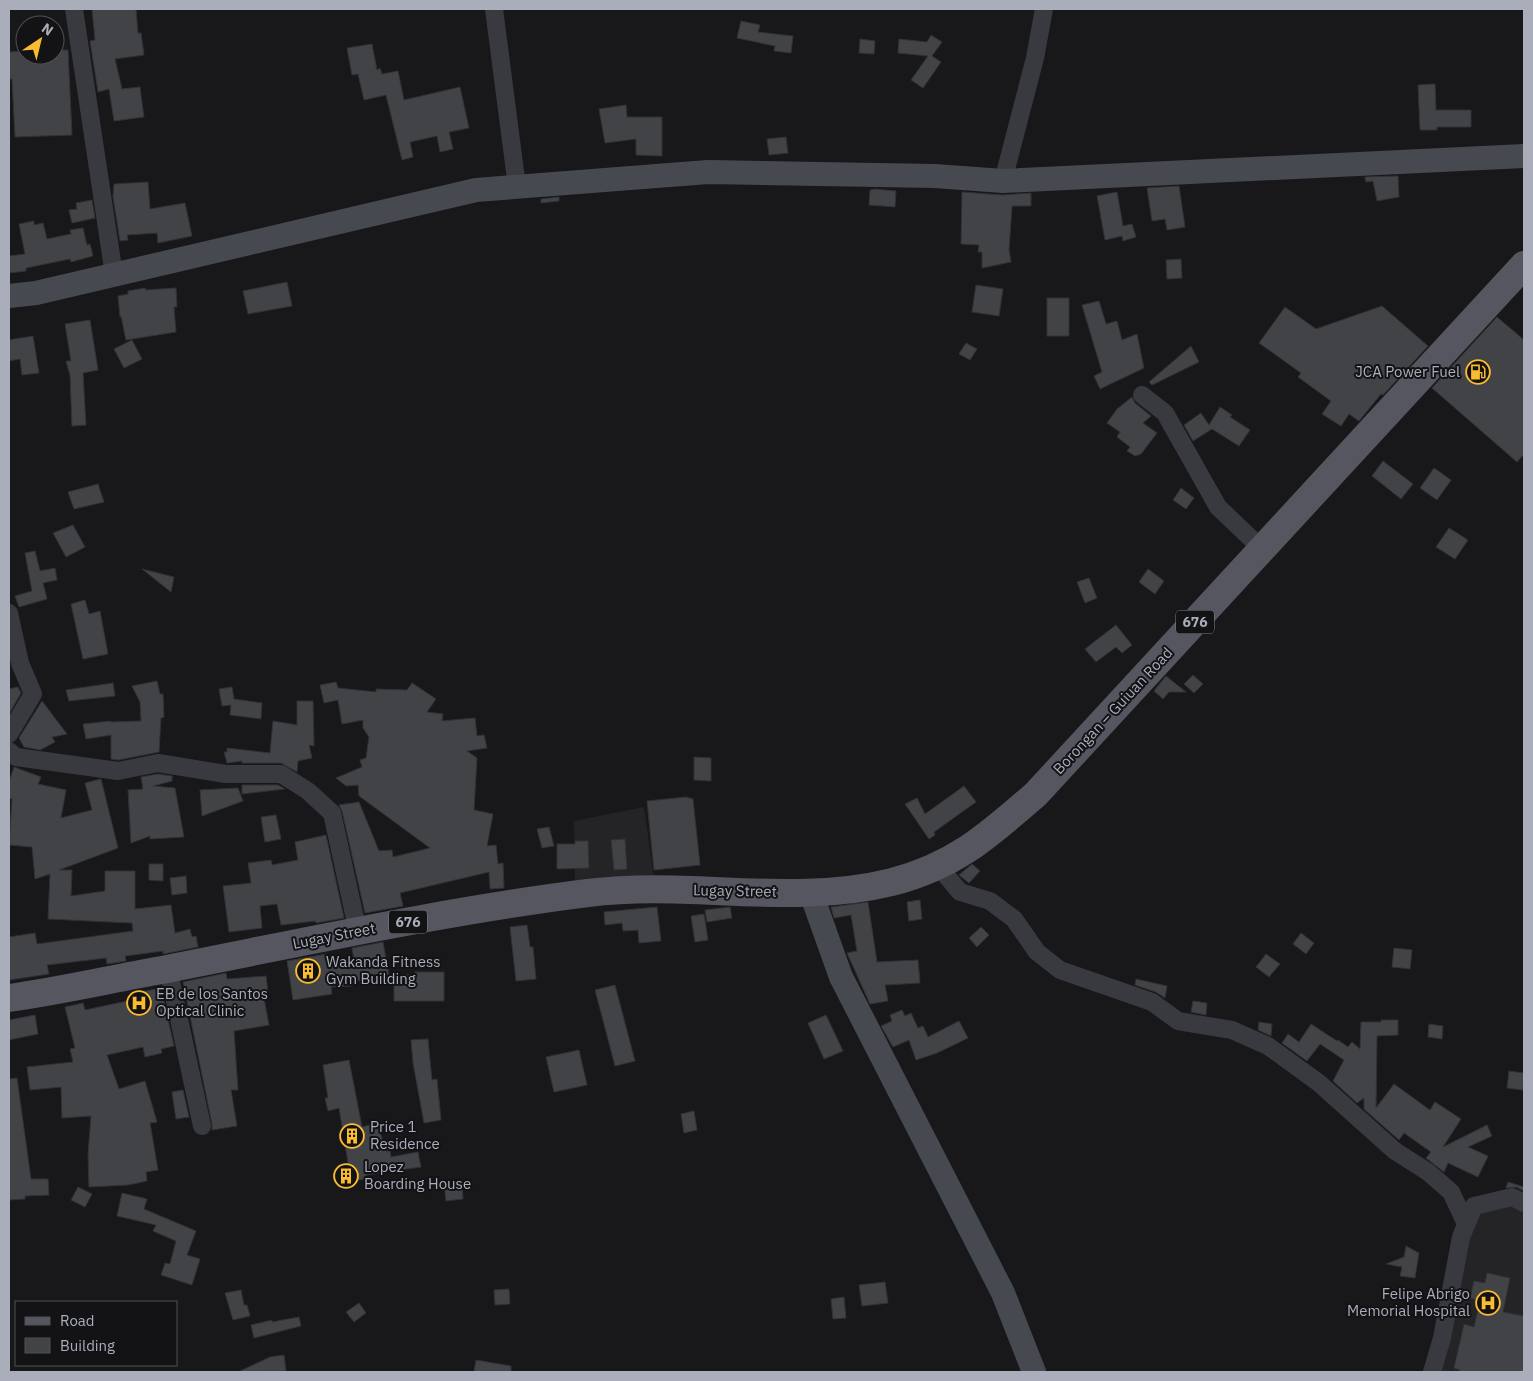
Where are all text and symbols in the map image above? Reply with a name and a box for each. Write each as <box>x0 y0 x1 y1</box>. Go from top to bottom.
north arrow <box>15 15 65 65</box>
text: N <box>38 19 57 40</box>
fuel station icon: JCA Power Fuel <box>1465 359 1491 385</box>
place label: JCA Power Fuel <box>1355 362 1460 381</box>
road number: 676 <box>1176 610 1214 634</box>
street label: Borongan – Guiuan Road <box>1049 643 1176 778</box>
street label: Lugay Street <box>693 880 777 901</box>
road number: 676 <box>389 910 427 934</box>
street label: Lugay Street <box>291 918 377 953</box>
place label: Wakanda Fitness Gym Building <box>326 952 441 988</box>
building icon: Wakanda Fitness Gym Building <box>295 958 321 984</box>
place label: EB de los Santos Optical Clinic <box>156 984 268 1020</box>
hospital icon: EB de los Santos Optical Clinic <box>126 990 152 1016</box>
place label: Price 1 Residence <box>370 1117 440 1153</box>
building icon: Price 1 Residence <box>339 1123 365 1149</box>
place label: Lopez Boarding House <box>364 1157 471 1193</box>
building icon: Lopez Boarding House <box>333 1163 359 1189</box>
place label: Felipe Abrigo Memorial Hospital <box>1347 1284 1470 1320</box>
hospital icon: Felipe Abrigo Memorial Hospital <box>1475 1290 1501 1316</box>
legend <box>15 1301 178 1366</box>
text: Road <box>60 1311 95 1330</box>
text: Building <box>60 1336 115 1355</box>

